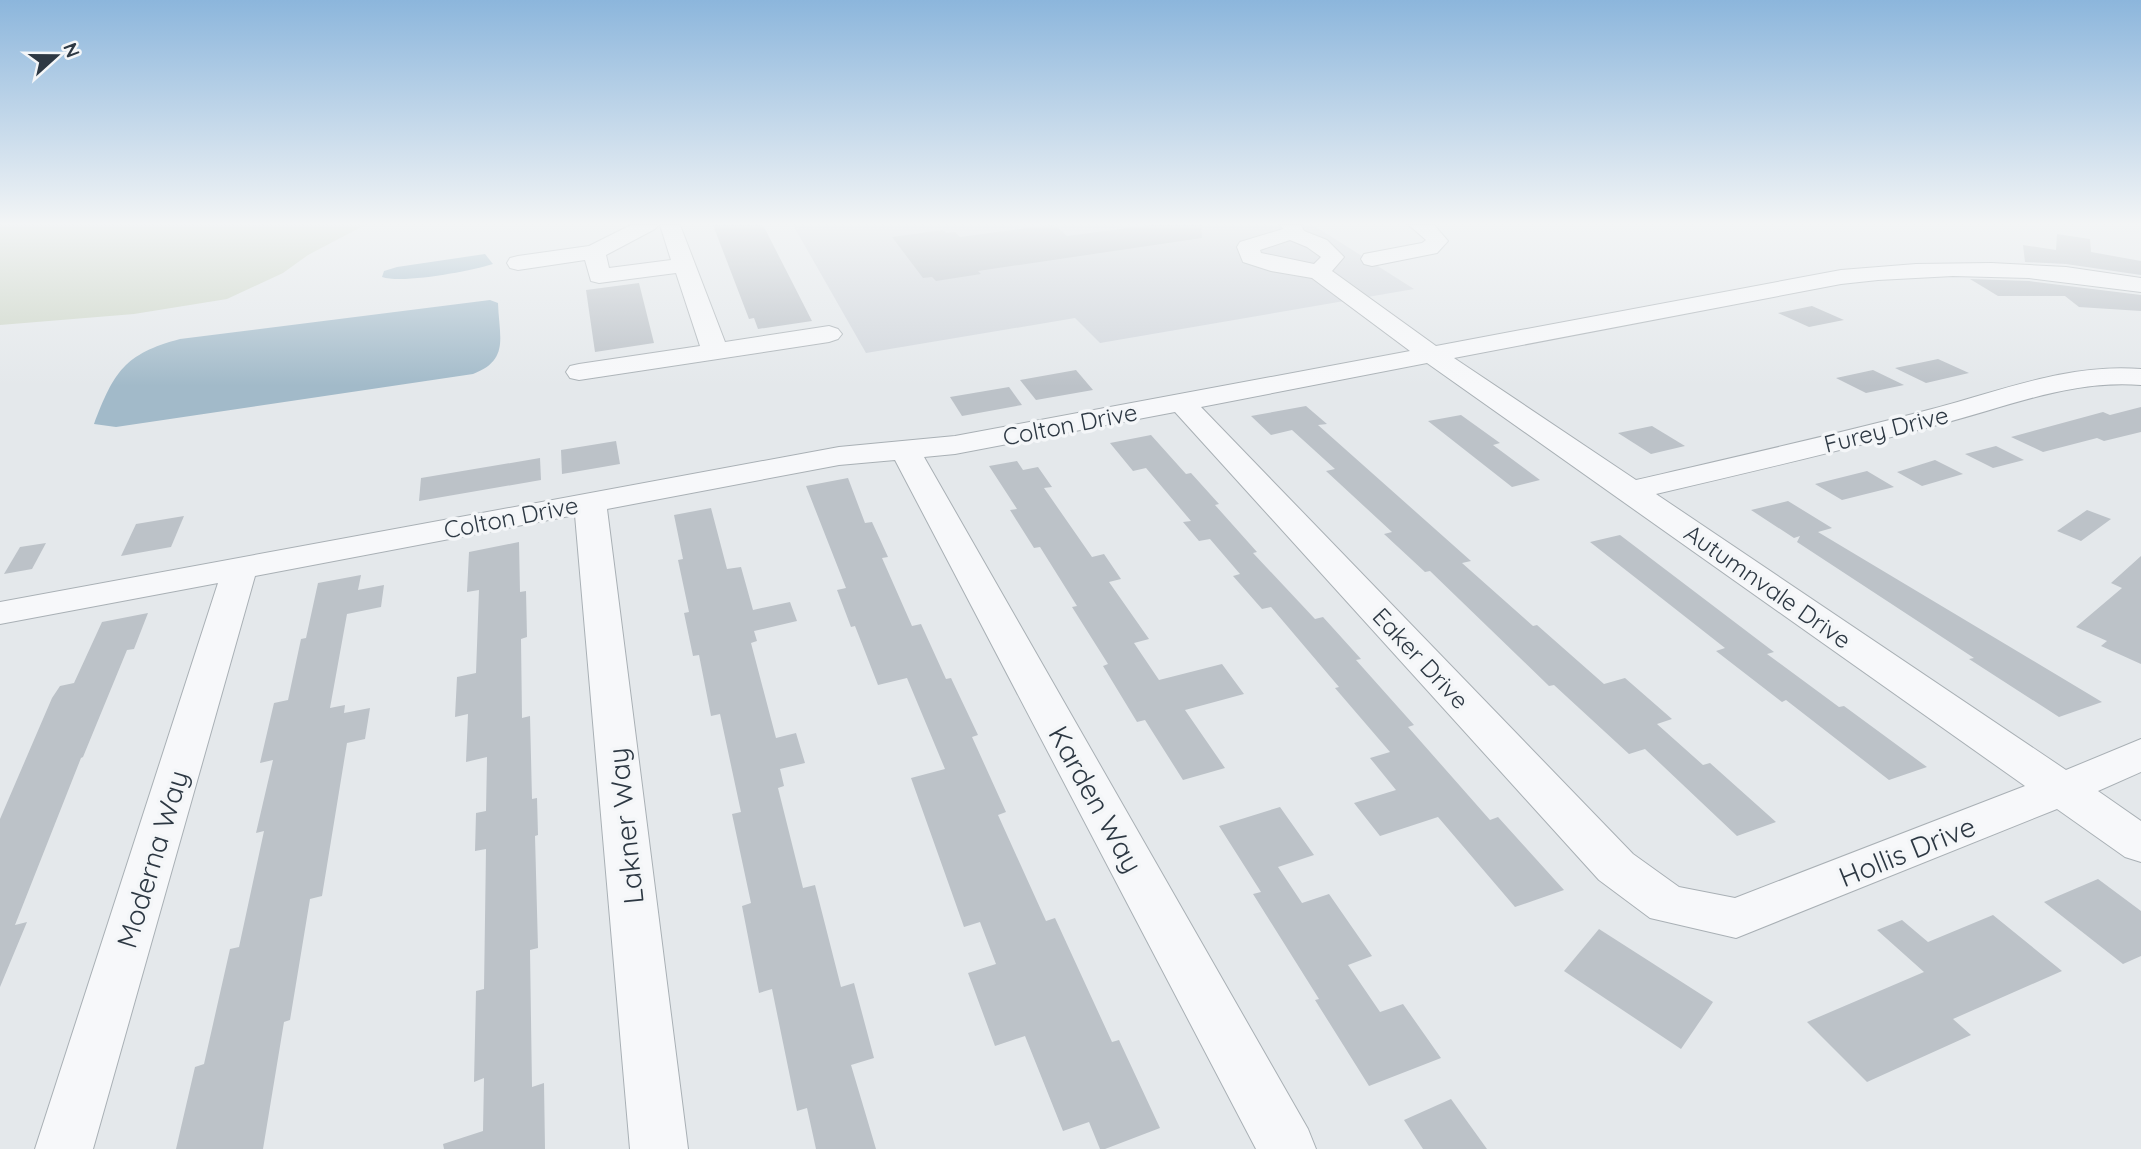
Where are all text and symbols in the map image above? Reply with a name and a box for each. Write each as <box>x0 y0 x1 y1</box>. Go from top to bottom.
north arrow <box>21 21 91 91</box>
text: N <box>58 39 86 61</box>
street label: Colton Drive <box>1000 396 1140 452</box>
street label: Furey Drive <box>1821 399 1951 459</box>
street label: Colton Drive <box>441 489 581 545</box>
street label: Autumnvale Drive <box>1679 517 1857 655</box>
street label: Eaker Drive <box>1367 601 1475 715</box>
street label: Karden Way <box>1041 720 1151 878</box>
street label: Lakner Way <box>599 746 651 906</box>
street label: Moderna Way <box>108 766 196 952</box>
street label: Hollis Drive <box>1834 808 1980 894</box>

